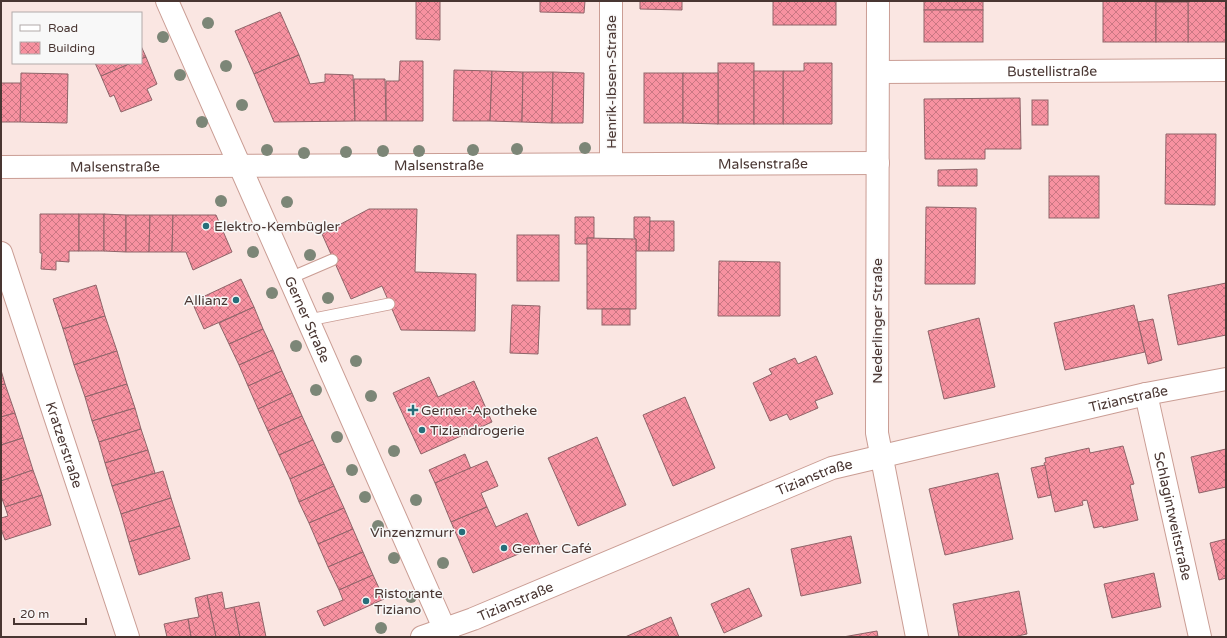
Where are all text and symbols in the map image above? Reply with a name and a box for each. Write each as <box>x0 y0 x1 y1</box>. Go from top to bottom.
legend <box>12 12 142 64</box>
street label: Henrik-Ibsen-Straße <box>603 15 620 149</box>
text: Road <box>48 21 78 35</box>
text: Building <box>48 41 95 55</box>
street label: Bustellistraße <box>1007 63 1097 80</box>
street label: Malsenstraße <box>718 155 808 173</box>
street label: Malsenstraße <box>394 157 484 174</box>
street label: Malsenstraße <box>70 158 160 176</box>
place label: Elektro-Kembügler <box>214 218 340 235</box>
marker: Elektro-Kembügler <box>201 221 211 231</box>
street label: Nederlinger Straße <box>869 258 886 384</box>
street label: Gerner Straße <box>281 274 334 365</box>
place label: Allianz <box>184 292 228 309</box>
marker: Allianz <box>231 295 241 305</box>
street label: Tizianstraße <box>1087 382 1169 416</box>
street label: Kratzerstraße <box>42 400 86 490</box>
place label: Gerner-Apotheke <box>421 402 537 419</box>
marker: Gerner-Apotheke <box>408 405 418 415</box>
place label: Tiziandrogerie <box>430 422 525 439</box>
marker: Tiziandrogerie <box>417 425 427 435</box>
street label: Schlagintweitstraße <box>1150 450 1195 582</box>
street label: Tizianstraße <box>774 455 854 499</box>
place label: Vinzenzmurr <box>370 524 455 541</box>
marker: Vinzenzmurr <box>457 527 467 537</box>
place label: Gerner Café <box>512 540 592 557</box>
marker: Gerner Café <box>499 543 509 553</box>
street label: Tizianstraße <box>475 578 556 625</box>
place label: Ristorante Tiziano <box>374 585 443 618</box>
marker: Ristorante Tiziano <box>361 596 371 606</box>
scale bar <box>14 600 86 626</box>
text: 20 m <box>20 607 49 621</box>

